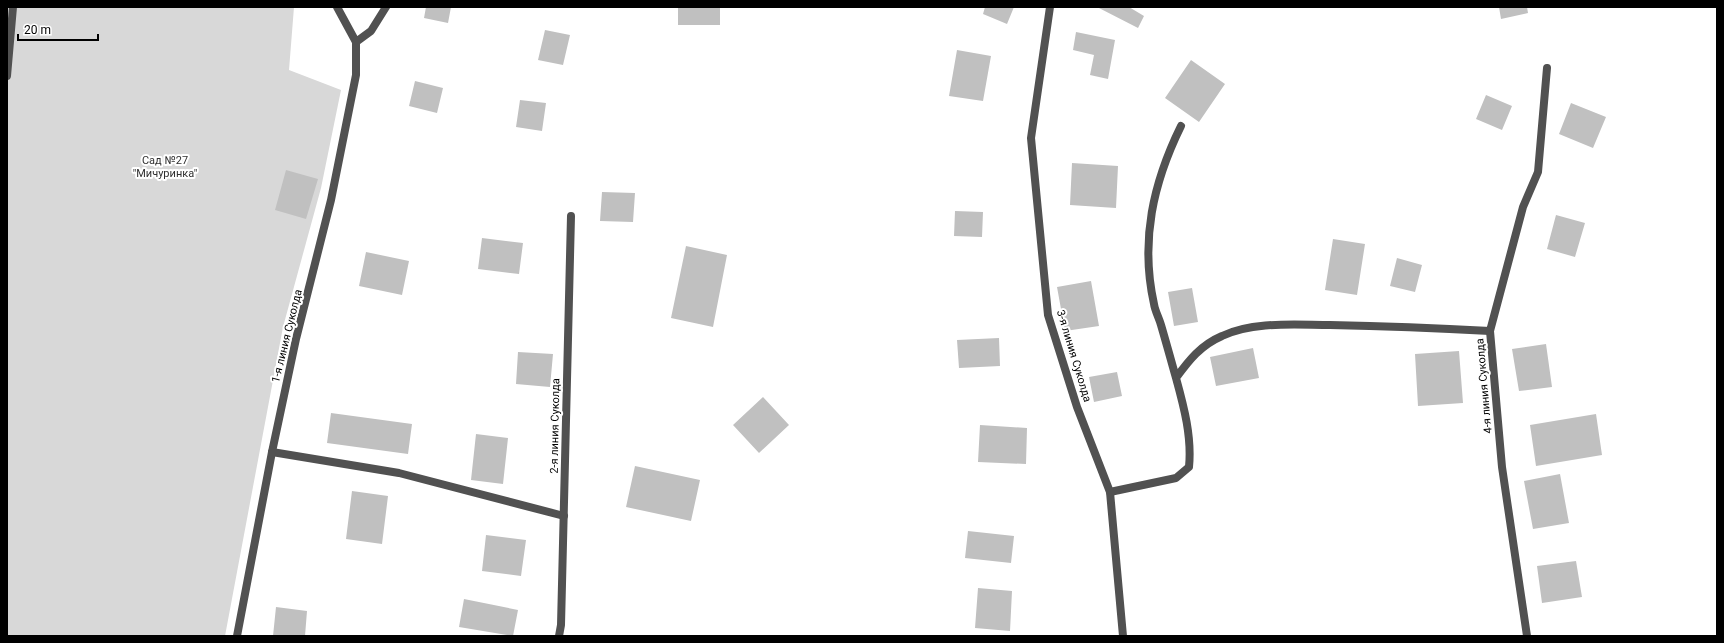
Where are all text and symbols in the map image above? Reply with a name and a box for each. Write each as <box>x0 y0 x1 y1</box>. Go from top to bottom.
scale bar <box>18 16 98 42</box>
text: 20 m <box>24 23 51 37</box>
park label: Сад №27 "Мичуринка" <box>133 154 197 180</box>
street label: 1-я линия Суколда <box>269 288 305 384</box>
street label: 3-я линия Суколда <box>1054 308 1094 404</box>
street label: 4-я линия Суколда <box>1473 338 1495 434</box>
street label: 2-я линия Суколда <box>548 378 562 474</box>

